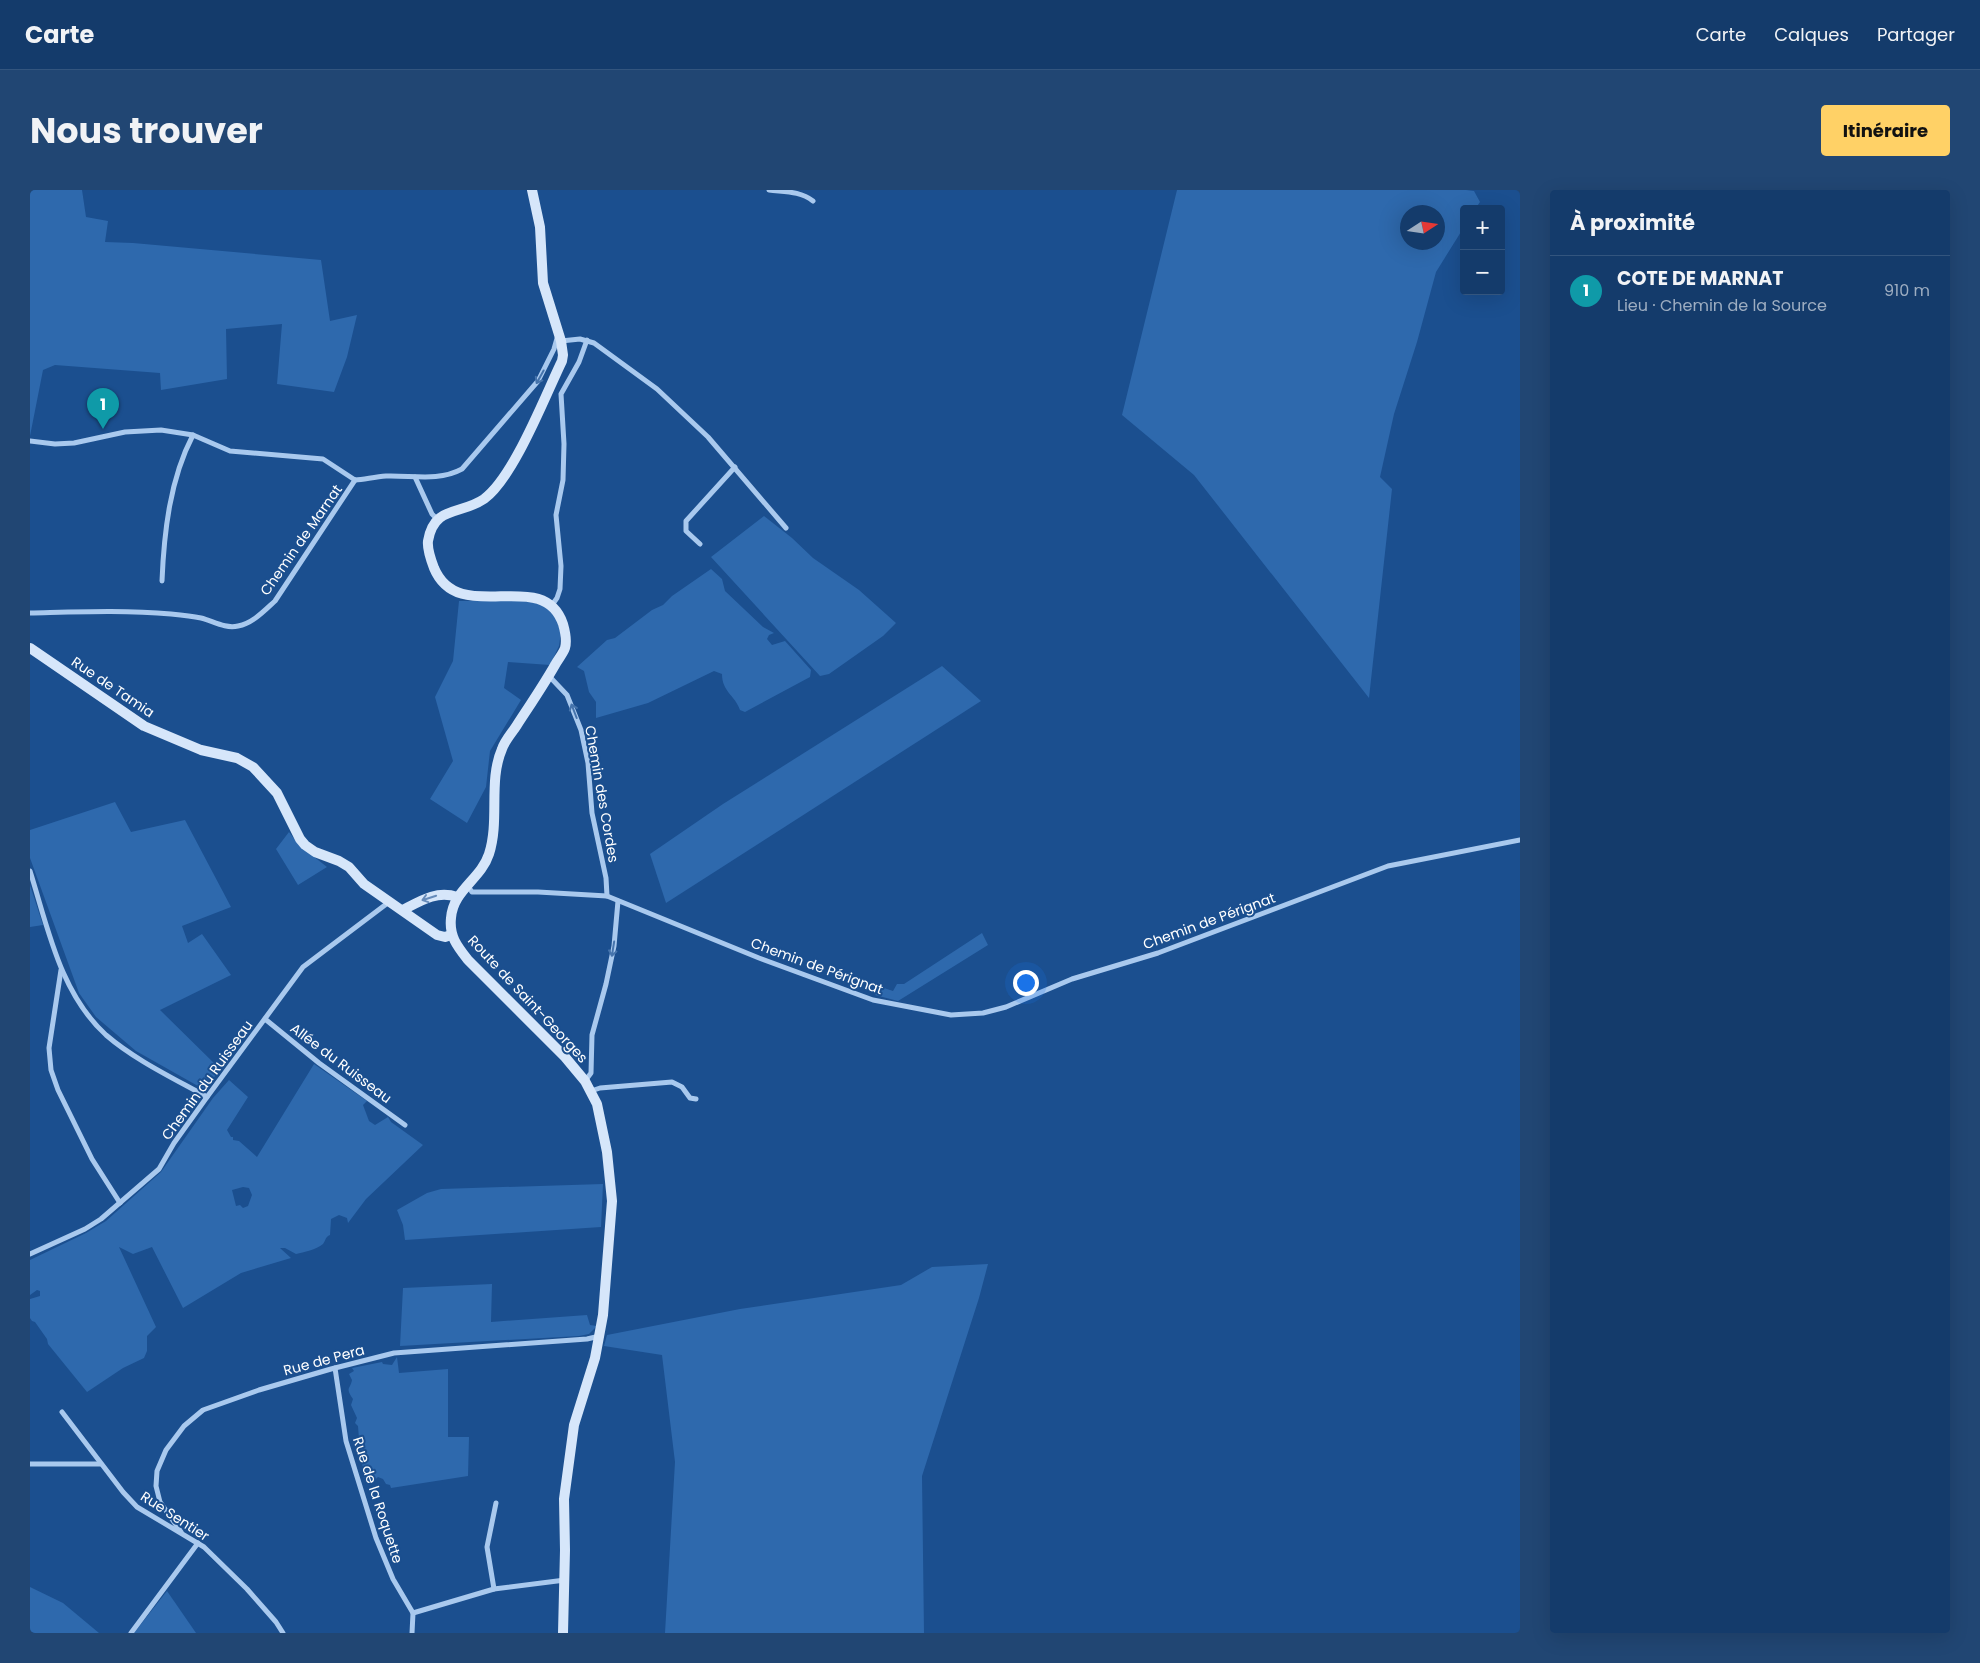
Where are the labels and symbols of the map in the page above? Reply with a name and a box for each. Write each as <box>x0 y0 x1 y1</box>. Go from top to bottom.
north arrow <box>1400 205 1445 250</box>
one-way arrow <box>534 369 544 384</box>
pin: 1 <box>87 388 119 429</box>
street label: Chemin de Marnat <box>255 481 347 599</box>
street label: Rue de Tamia <box>68 652 158 722</box>
one-way arrow <box>569 704 578 719</box>
street label: Chemin des Cordes <box>580 724 624 864</box>
street label: Chemin de Pérignat <box>1140 888 1278 954</box>
one-way arrow <box>421 894 437 904</box>
street label: Route de Saint-Georges <box>463 931 593 1067</box>
street label: Chemin de Pérignat <box>748 933 886 999</box>
one-way arrow <box>607 941 617 957</box>
your location <box>1013 970 1039 996</box>
street label: Chemin du Ruisseau <box>157 1016 257 1144</box>
street label: Allée du Ruisseau <box>286 1018 396 1108</box>
street label: Rue de Pera <box>281 1340 367 1380</box>
street label: Rue de la Roquette <box>348 1434 408 1566</box>
street label: Rue Sentier <box>137 1486 213 1546</box>

